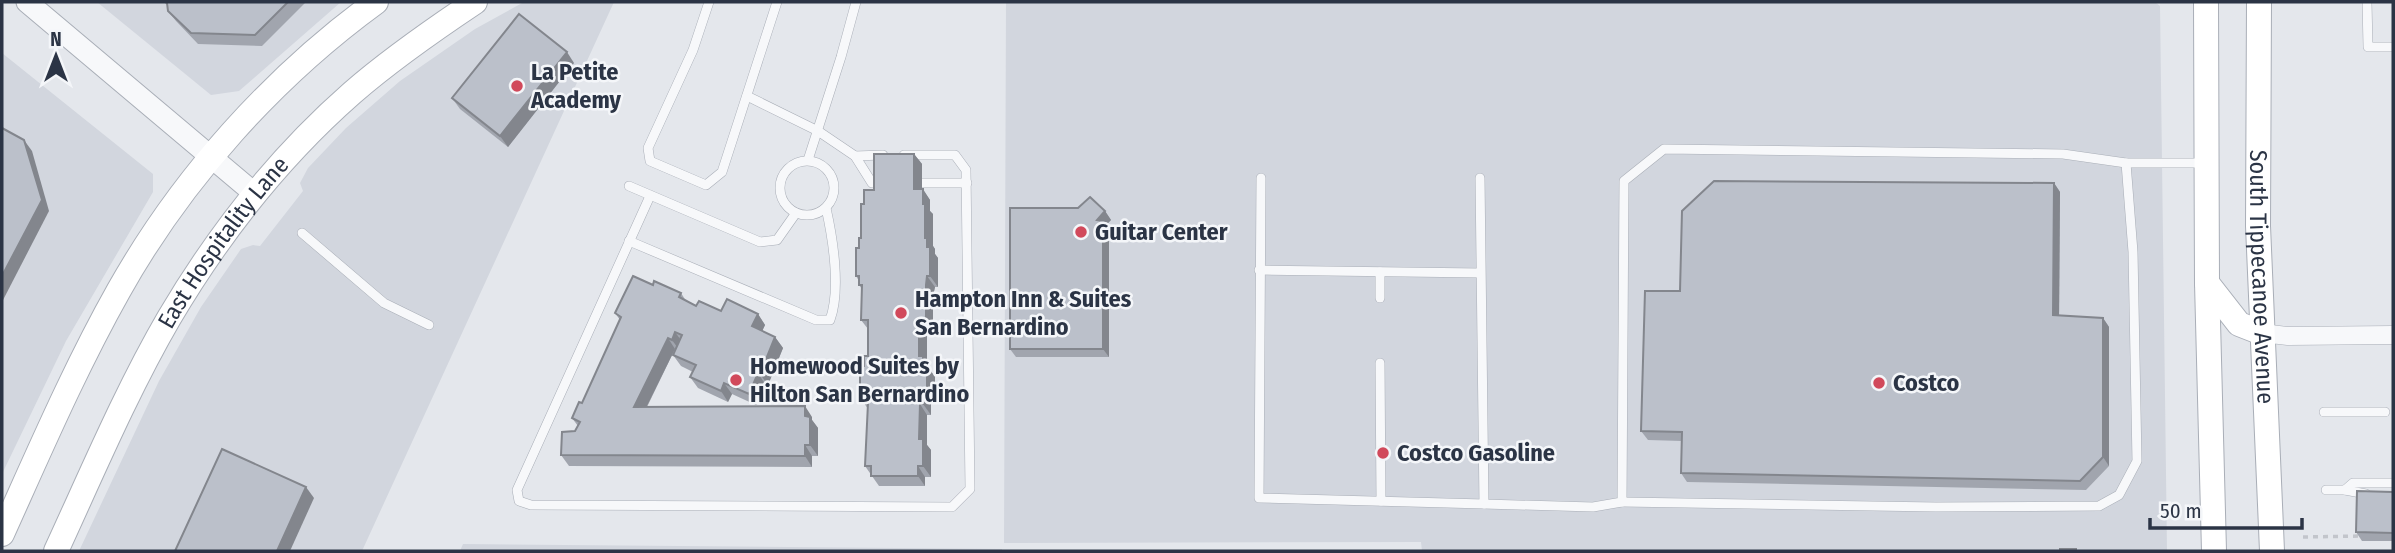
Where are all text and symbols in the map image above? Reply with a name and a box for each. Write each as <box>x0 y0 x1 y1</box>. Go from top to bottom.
north arrow <box>21 21 91 91</box>
text: N <box>50 28 62 51</box>
place label: La Petite Academy <box>530 58 622 114</box>
marker: La Petite Academy <box>509 78 525 94</box>
street label: South Tippecanoe Avenue <box>2244 150 2280 405</box>
street label: East Hospitality Lane <box>152 151 294 333</box>
place label: Guitar Center <box>1095 218 1228 246</box>
marker: Guitar Center <box>1073 224 1089 240</box>
place label: Hampton Inn & Suites San Bernardino <box>915 285 1132 341</box>
marker: Hampton Inn & Suites San Bernardino <box>893 305 909 321</box>
place label: Homewood Suites by Hilton San Bernardino <box>750 352 969 408</box>
place label: Costco <box>1893 369 1959 397</box>
marker: Homewood Suites by Hilton San Bernardino <box>728 372 744 388</box>
marker: Costco <box>1871 375 1887 391</box>
place label: Costco Gasoline <box>1397 439 1555 467</box>
marker: Costco Gasoline <box>1375 445 1391 461</box>
scale bar <box>2150 486 2302 530</box>
text: 50 m <box>2160 498 2202 524</box>

